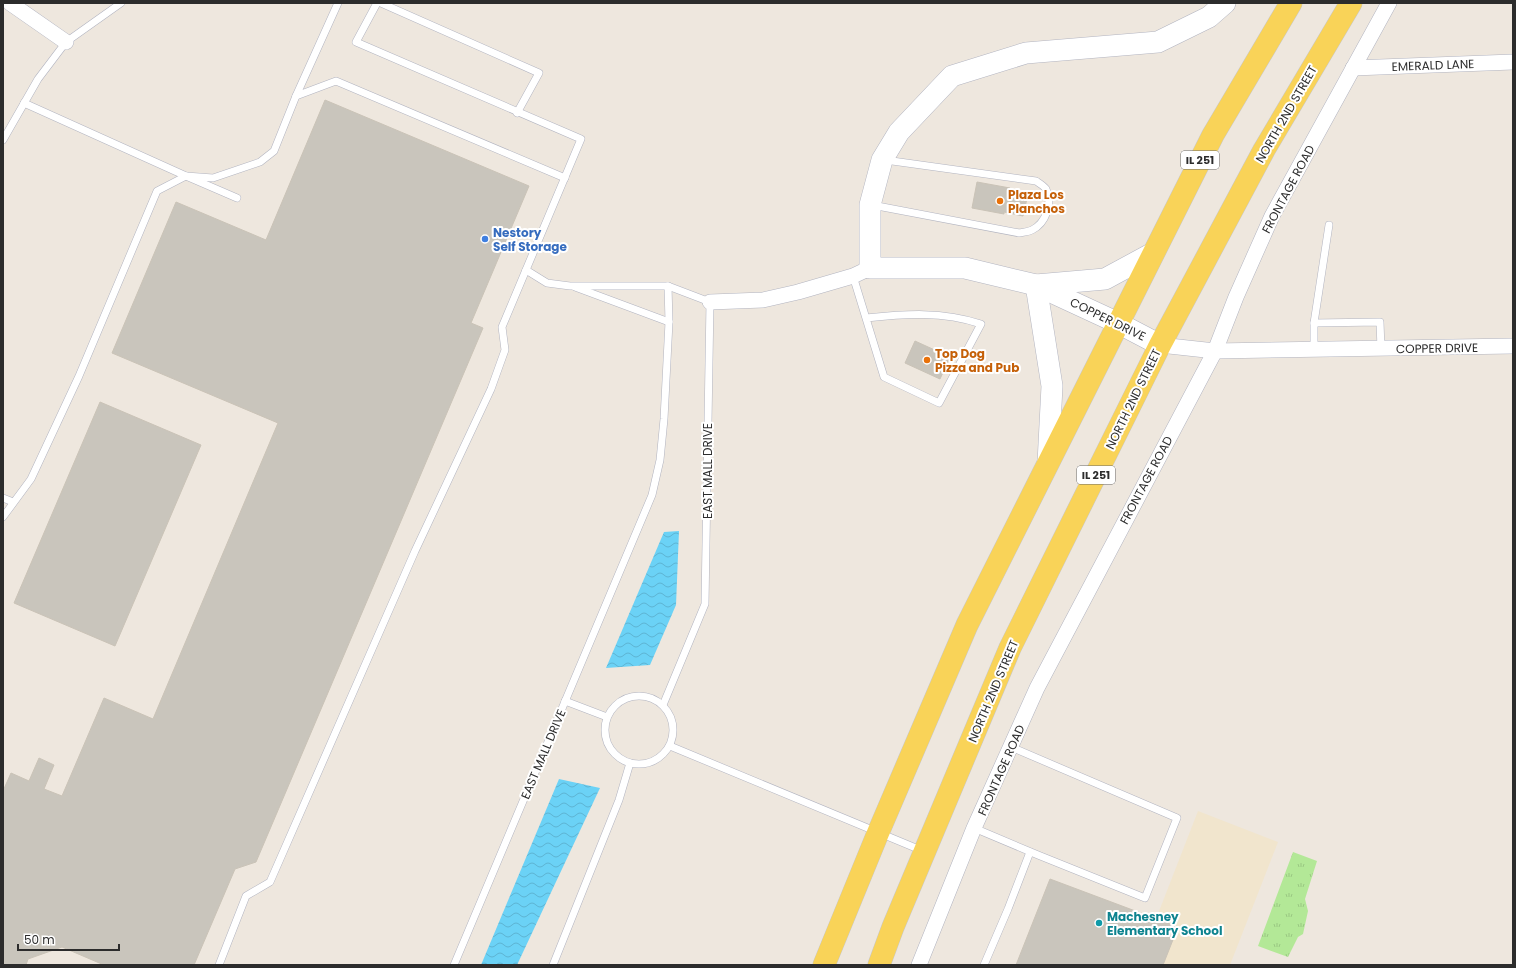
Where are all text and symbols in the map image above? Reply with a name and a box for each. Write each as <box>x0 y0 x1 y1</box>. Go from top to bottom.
street label: EMERALD LANE <box>1391 55 1475 75</box>
street label: NORTH 2ND STREET <box>1251 62 1321 166</box>
street label: FRONTAGE ROAD <box>1258 142 1318 236</box>
road number: IL 251 <box>1181 151 1219 169</box>
place label: Plaza Los Planchos <box>1008 186 1065 217</box>
marker: Plaza Los Planchos <box>995 196 1005 206</box>
place label: Nestory Self Storage <box>493 224 568 255</box>
marker: Nestory Self Storage <box>480 234 490 244</box>
street label: COPPER DRIVE <box>1067 293 1149 345</box>
street label: COPPER DRIVE <box>1396 339 1478 357</box>
place label: Top Dog Pizza and Pub <box>935 345 1019 376</box>
street label: NORTH 2ND STREET <box>1101 345 1165 452</box>
marker: Top Dog Pizza and Pub <box>922 355 932 365</box>
street label: EAST MALL DRIVE <box>699 423 716 519</box>
street label: FRONTAGE ROAD <box>1116 433 1176 527</box>
road number: IL 251 <box>1077 466 1115 484</box>
street label: NORTH 2ND STREET <box>964 637 1022 745</box>
street label: EAST MALL DRIVE <box>516 707 570 801</box>
street label: FRONTAGE ROAD <box>973 722 1029 818</box>
place label: Machesney Elementary School <box>1107 908 1222 939</box>
marker: Machesney Elementary School <box>1094 918 1104 928</box>
scale bar <box>18 926 119 952</box>
text: 50 m <box>24 931 55 948</box>

